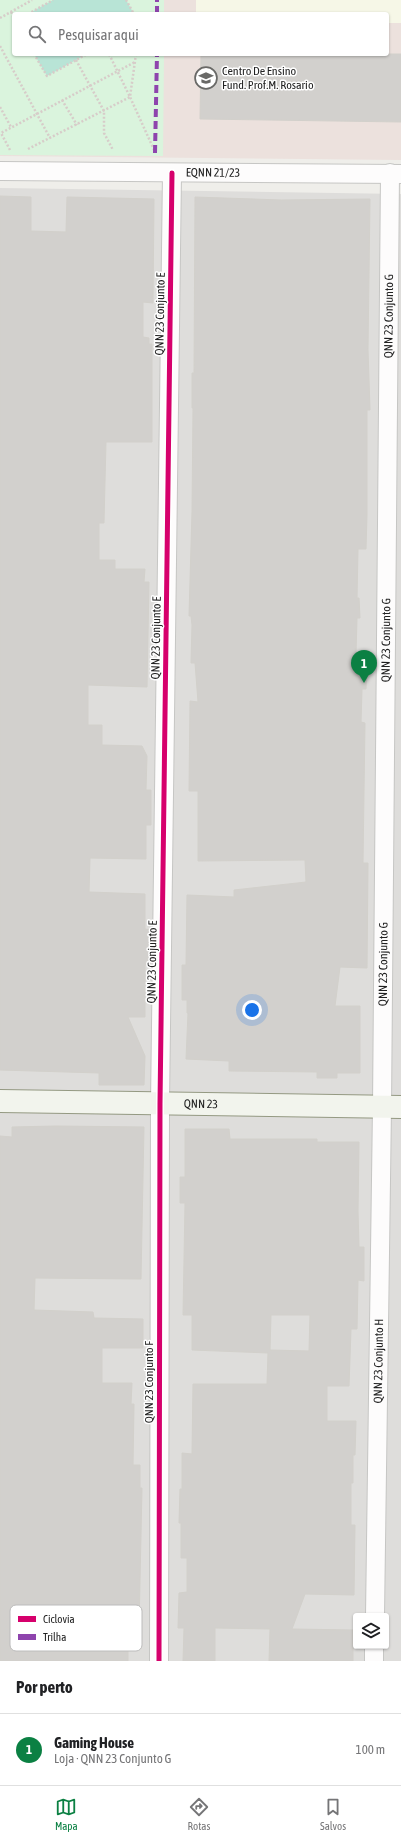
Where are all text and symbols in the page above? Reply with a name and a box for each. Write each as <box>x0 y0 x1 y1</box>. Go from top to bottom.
search box <box>12 12 389 56</box>
icon: search <box>26 23 48 45</box>
text: Pesquisar aqui <box>58 26 139 43</box>
place label: Centro De Ensino Fund. Prof.M. Rosario <box>222 64 314 92</box>
school or university icon: Centro De Ensino Fund. Prof.M. Rosario <box>193 65 219 91</box>
street label: EQNN 21/23 <box>186 165 240 180</box>
street label: QNN 23 Conjunto E <box>152 273 168 355</box>
street label: QNN 23 Conjunto G <box>381 274 396 358</box>
street label: QNN 23 Conjunto E <box>148 597 164 679</box>
street label: QNN 23 Conjunto G <box>379 598 393 682</box>
pin: 1 <box>351 650 377 683</box>
street label: QNN 23 Conjunto E <box>144 921 160 1003</box>
street label: QNN 23 Conjunto G <box>376 922 391 1006</box>
your location <box>242 1000 262 1020</box>
street label: QNN 23 <box>184 1097 218 1111</box>
street label: QNN 23 Conjunto H <box>371 1319 386 1403</box>
street label: QNN 23 Conjunto F <box>142 1341 156 1423</box>
legend <box>10 1605 142 1651</box>
text: Ciclovia <box>43 1613 75 1625</box>
map controls <box>353 1613 389 1649</box>
button: layers <box>353 1613 389 1649</box>
text: Trilha <box>43 1631 66 1643</box>
text: Por perto <box>16 1677 73 1697</box>
text: Gaming House <box>54 1734 134 1751</box>
text: 1 <box>26 1742 32 1757</box>
text: 100 m <box>356 1742 385 1757</box>
text: Loja · QNN 23 Conjunto G <box>54 1751 171 1766</box>
tab: Mapa <box>55 1796 78 1832</box>
tab: Rotas <box>187 1796 210 1832</box>
tab: Salvos <box>320 1796 346 1832</box>

